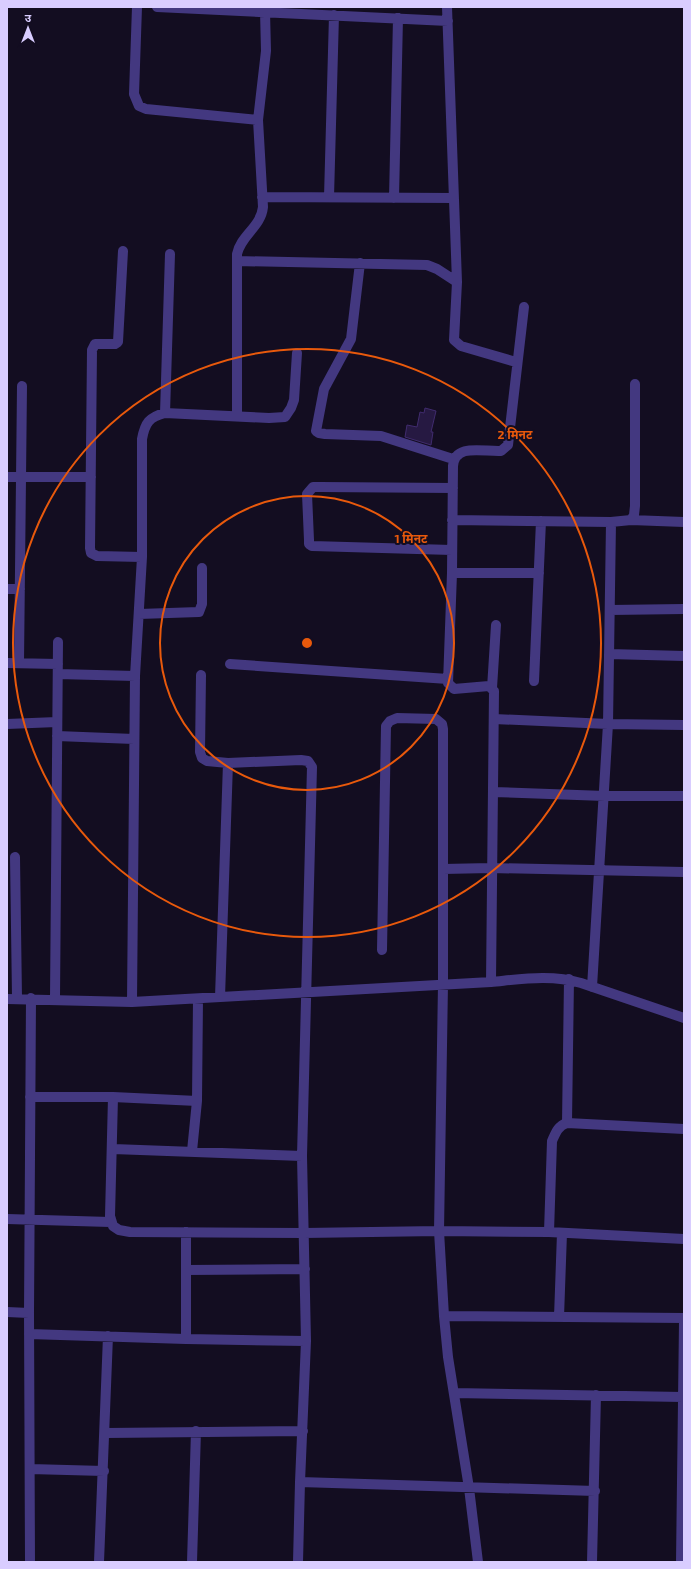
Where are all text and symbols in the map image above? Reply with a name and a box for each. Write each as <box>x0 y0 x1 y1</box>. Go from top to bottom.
north arrow <box>8 8 48 48</box>
text: उ <box>25 11 32 24</box>
text: 2 मिनट <box>498 427 533 441</box>
text: 1 मिनट <box>395 531 428 545</box>
centre of rings <box>300 636 314 650</box>

